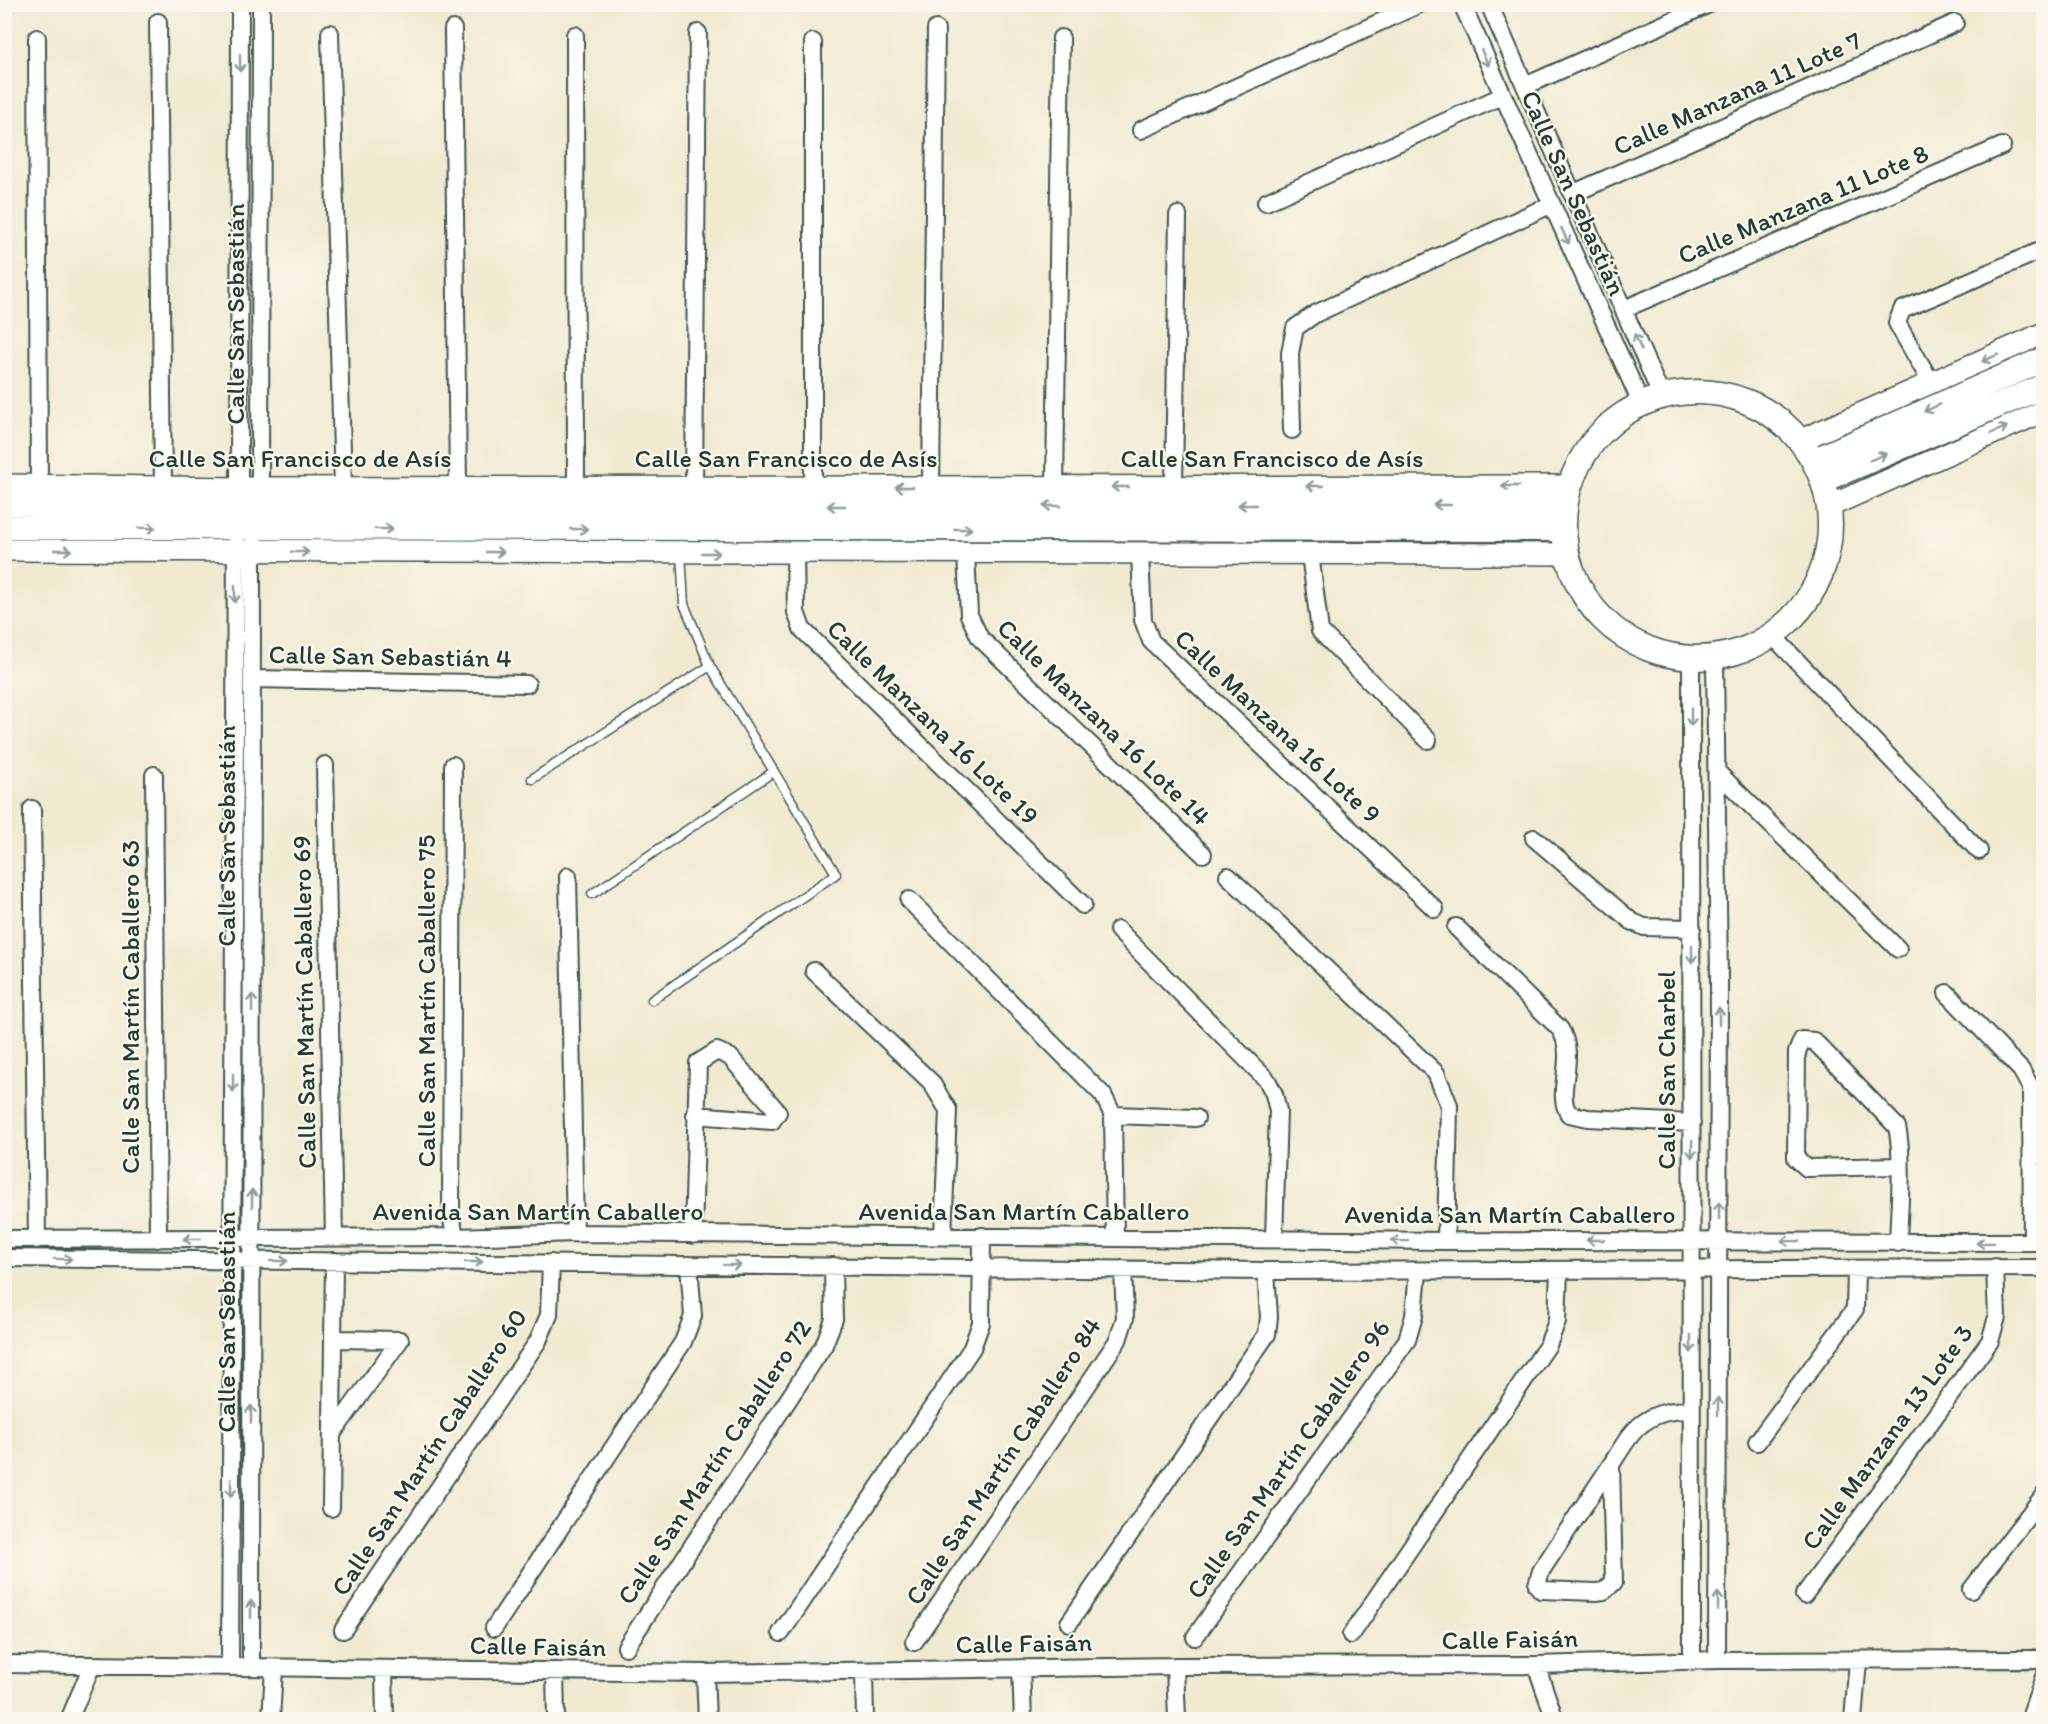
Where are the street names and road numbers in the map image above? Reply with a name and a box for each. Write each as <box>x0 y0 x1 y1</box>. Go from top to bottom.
street label: Calle Manzana 11 Lote 7 <box>1608 24 1866 162</box>
street label: Calle San Sebastián <box>1514 85 1634 301</box>
street label: Calle Manzana 11 Lote 8 <box>1673 137 1933 271</box>
street label: Calle San Sebastián <box>219 203 251 425</box>
street label: Calle San Francisco de Asís <box>149 442 451 474</box>
street label: Calle San Francisco de Asís <box>635 442 937 474</box>
street label: Calle San Francisco de Asís <box>1121 442 1423 474</box>
street label: Calle Manzana 16 Lote 19 <box>820 612 1046 832</box>
street label: Calle Manzana 16 Lote 14 <box>991 612 1218 832</box>
street label: Calle Manzana 16 Lote 9 <box>1168 622 1388 830</box>
street label: Calle San Sebastián 4 <box>268 638 512 674</box>
street label: Calle San Sebastián <box>210 725 242 947</box>
street label: Calle San Martín Caballero 69 <box>285 835 323 1169</box>
street label: Calle San Martín Caballero 75 <box>410 835 442 1167</box>
street label: Calle San Martín Caballero 63 <box>114 840 146 1174</box>
street label: Calle San Charbel <box>1650 970 1682 1170</box>
street label: Avenida San Martín Caballero <box>373 1195 703 1227</box>
street label: Avenida San Martín Caballero <box>859 1195 1189 1227</box>
street label: Avenida San Martín Caballero <box>1345 1198 1675 1230</box>
street label: Calle San Sebastián <box>210 1211 242 1433</box>
street label: Calle San Martín Caballero 60 <box>324 1302 534 1602</box>
street label: Calle San Martín Caballero 84 <box>898 1311 1108 1611</box>
street label: Calle San Martín Caballero 72 <box>610 1313 818 1610</box>
street label: Calle San Martín Caballero 96 <box>1179 1313 1397 1605</box>
street label: Calle Manzana 13 Lote 3 <box>1794 1318 1980 1556</box>
street label: Calle Faisán <box>1441 1622 1579 1656</box>
street label: Calle Faisán <box>955 1626 1093 1660</box>
street label: Calle Faisán <box>469 1629 607 1663</box>

